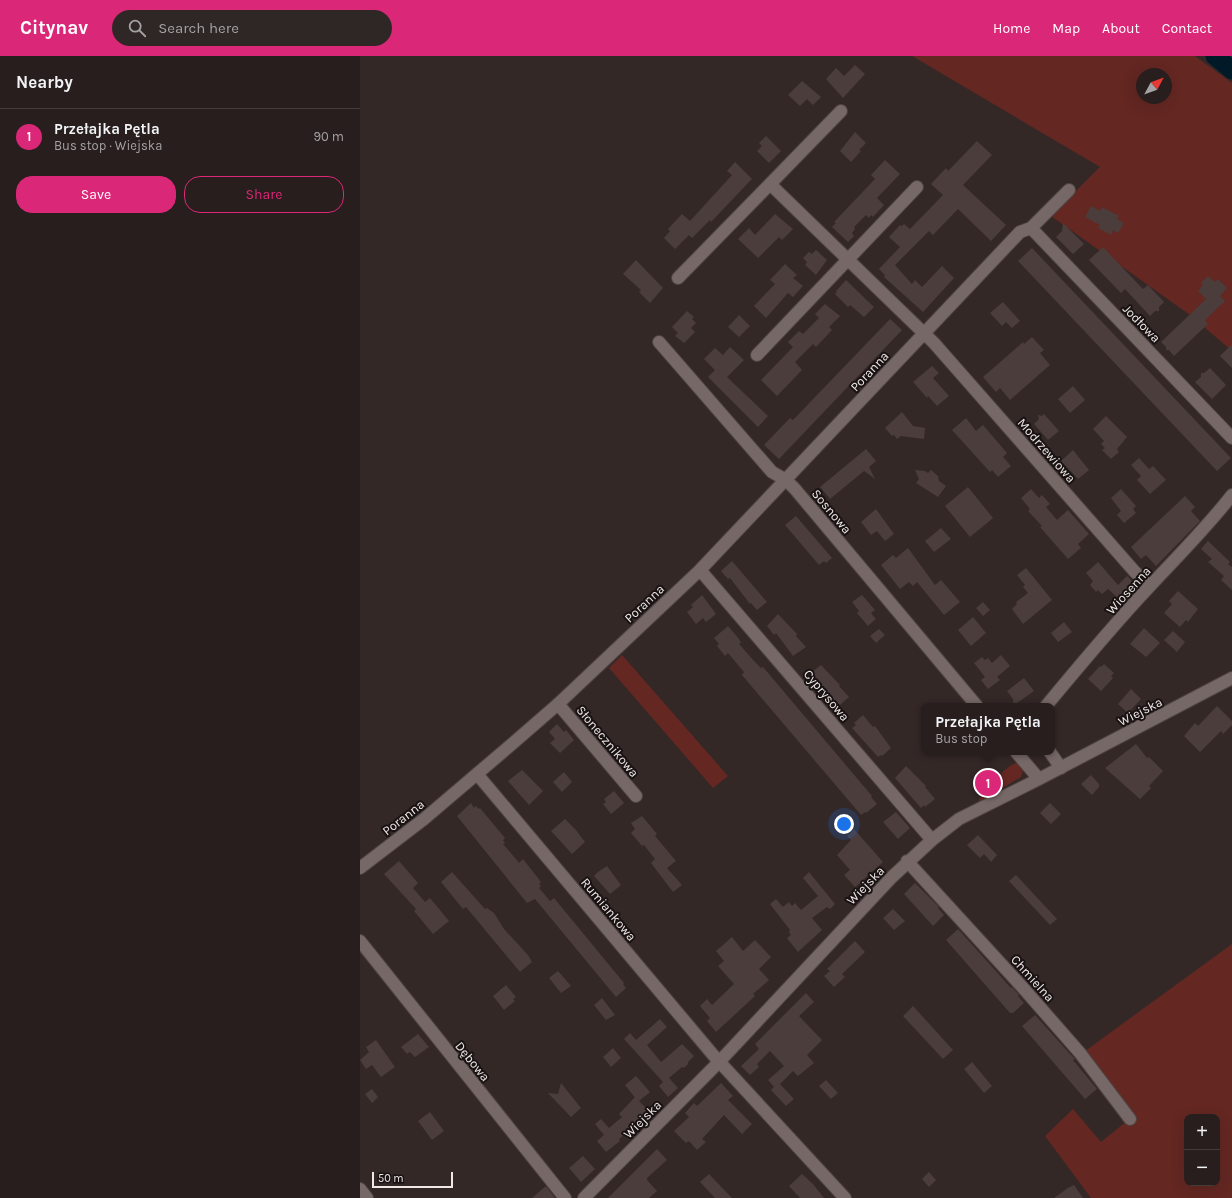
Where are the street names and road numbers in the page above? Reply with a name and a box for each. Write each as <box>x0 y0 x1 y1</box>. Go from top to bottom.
street label: Jodłowa <box>1120 301 1163 346</box>
street label: Poranna <box>847 348 892 394</box>
street label: Modrzewiowa <box>1015 415 1079 486</box>
street label: Sosnowa <box>809 486 855 537</box>
street label: Wiosenna <box>1103 563 1154 617</box>
street label: Poranna <box>621 581 667 626</box>
street label: Cyprysowa <box>801 666 853 724</box>
street label: Wiejska <box>1116 694 1165 729</box>
street label: Słonecznikowa <box>573 703 642 780</box>
street label: Poranna <box>379 796 427 838</box>
street label: Wiejska <box>843 863 887 908</box>
street label: Rumiankowa <box>578 875 639 944</box>
street label: Chmielna <box>1008 952 1057 1005</box>
street label: Dębowa <box>452 1038 493 1084</box>
street label: Wiejska <box>620 1097 664 1141</box>

